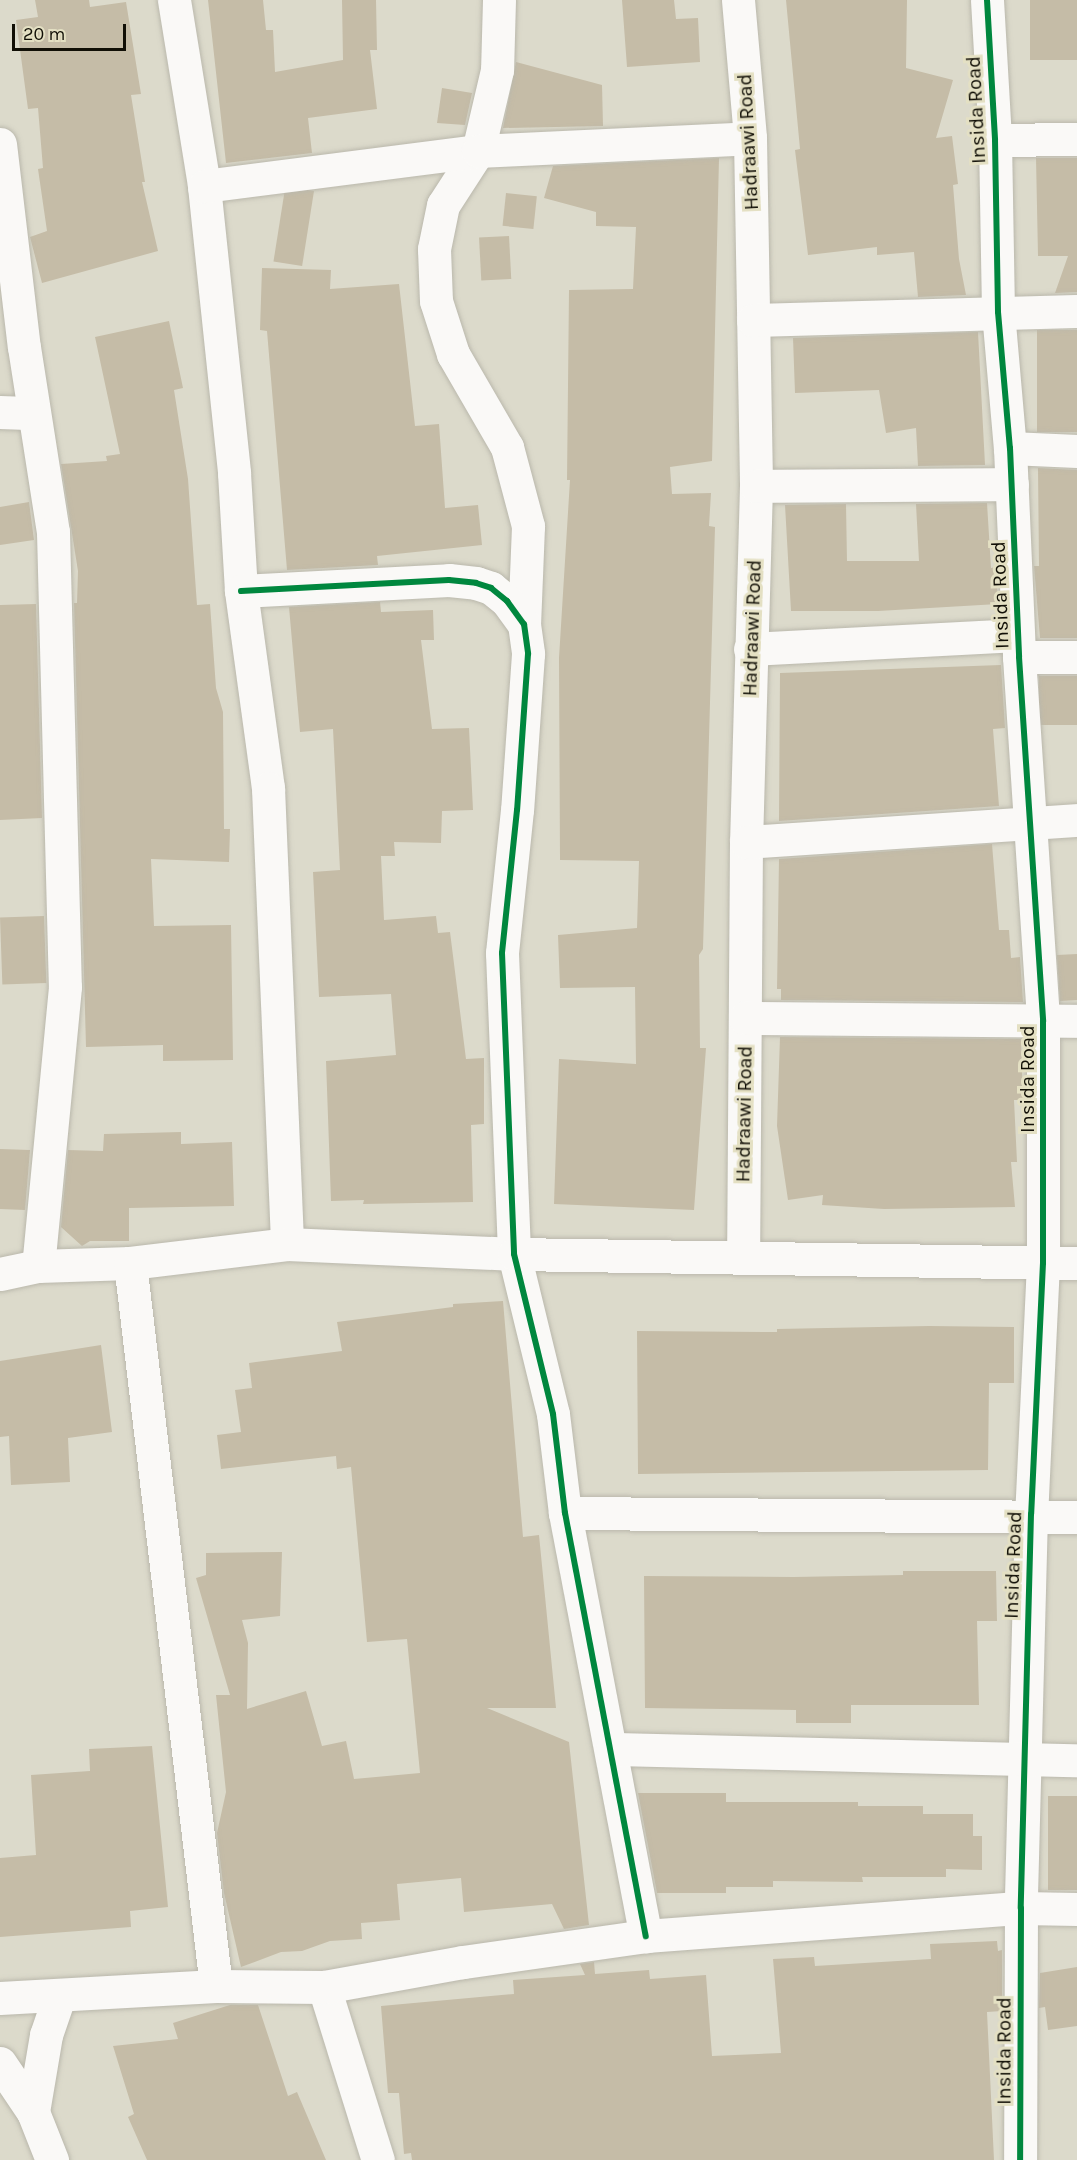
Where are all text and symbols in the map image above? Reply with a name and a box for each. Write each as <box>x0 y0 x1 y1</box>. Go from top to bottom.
scale bar <box>15 12 129 50</box>
text: 20 m <box>23 23 65 45</box>
street label: Insida Road <box>961 56 991 164</box>
street label: Hadraawi Road <box>732 73 764 211</box>
street label: Insida Road <box>986 541 1014 649</box>
street label: Hadraawi Road <box>738 559 766 697</box>
street label: Insida Road <box>1015 1025 1039 1133</box>
street label: Hadraawi Road <box>731 1045 757 1183</box>
street label: Insida Road <box>999 1511 1027 1619</box>
street label: Insida Road <box>992 1997 1016 2105</box>

